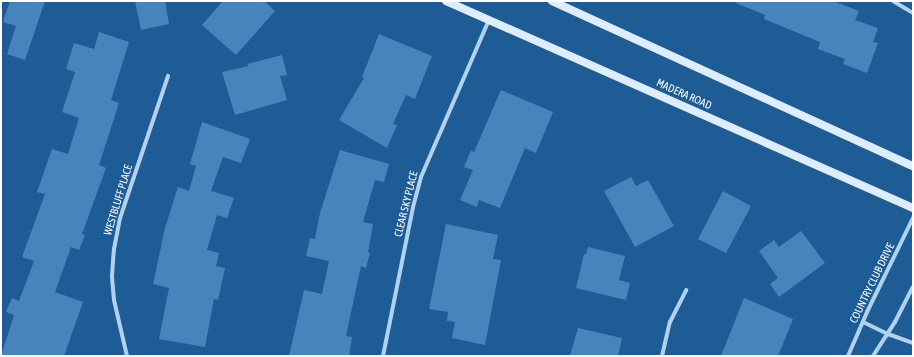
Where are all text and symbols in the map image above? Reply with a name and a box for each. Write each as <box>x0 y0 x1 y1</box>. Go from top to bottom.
street label: MADERA ROAD <box>654 76 714 112</box>
street label: WESTBLUFF PLACE <box>101 163 135 237</box>
street label: CLEAR SKY PLACE <box>391 170 421 238</box>
street label: COUNTRY CLUB DRIVE <box>847 241 897 325</box>

